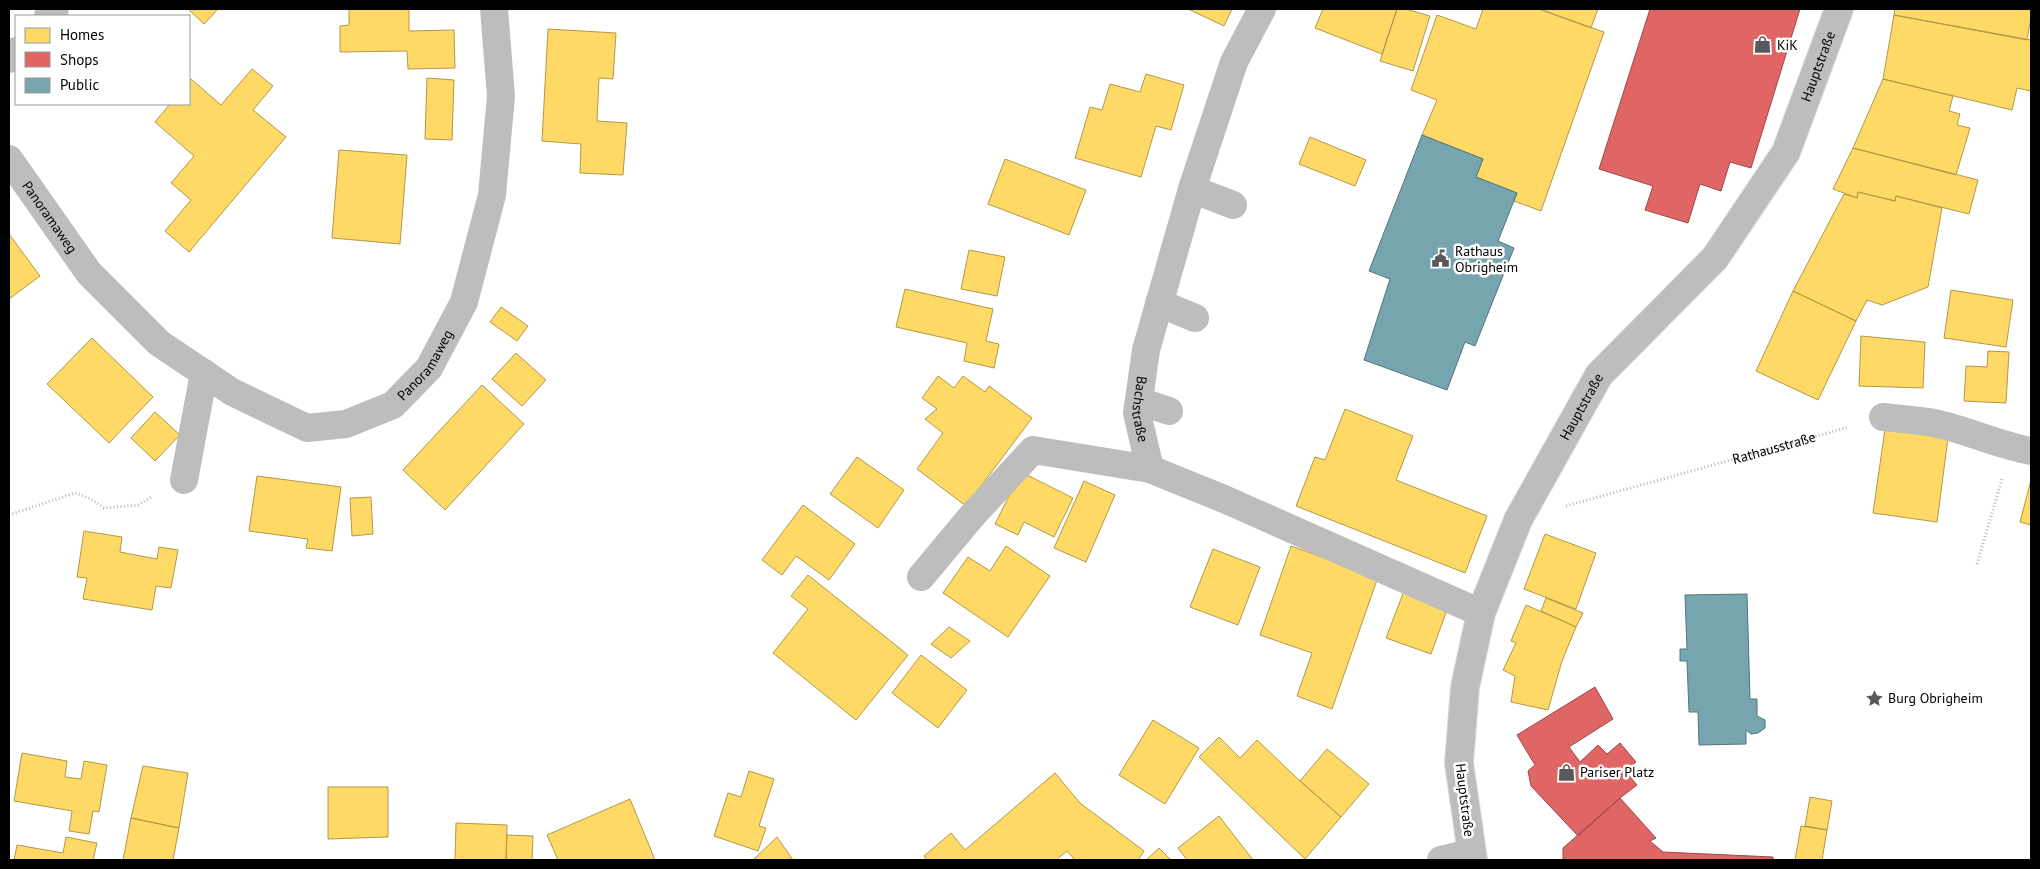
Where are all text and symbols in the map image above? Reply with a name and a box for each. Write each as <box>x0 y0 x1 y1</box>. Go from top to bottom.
legend <box>15 15 190 105</box>
text: Homes <box>60 25 104 44</box>
street label: Hauptstraße <box>1797 28 1839 104</box>
shop icon: KiK <box>1753 35 1773 55</box>
place label: KiK <box>1777 36 1798 54</box>
text: Shops <box>60 50 99 69</box>
text: Public <box>60 75 99 94</box>
street label: Panoramaweg <box>18 177 81 257</box>
place label: Rathaus Obrigheim <box>1455 242 1518 276</box>
public building icon: Rathaus Obrigheim <box>1431 249 1451 269</box>
street label: Panoramaweg <box>393 327 457 404</box>
street label: Hauptstraße <box>1555 370 1607 443</box>
street label: Bachstraße <box>1128 375 1152 444</box>
street label: Rathausstraße <box>1730 428 1818 468</box>
place icon: Burg Obrigheim <box>1864 688 1884 708</box>
place label: Burg Obrigheim <box>1888 689 1983 707</box>
street label: Hauptstraße <box>1452 762 1478 838</box>
shop icon: Pariser Platz <box>1556 762 1576 782</box>
place label: Pariser Platz <box>1580 763 1654 781</box>

